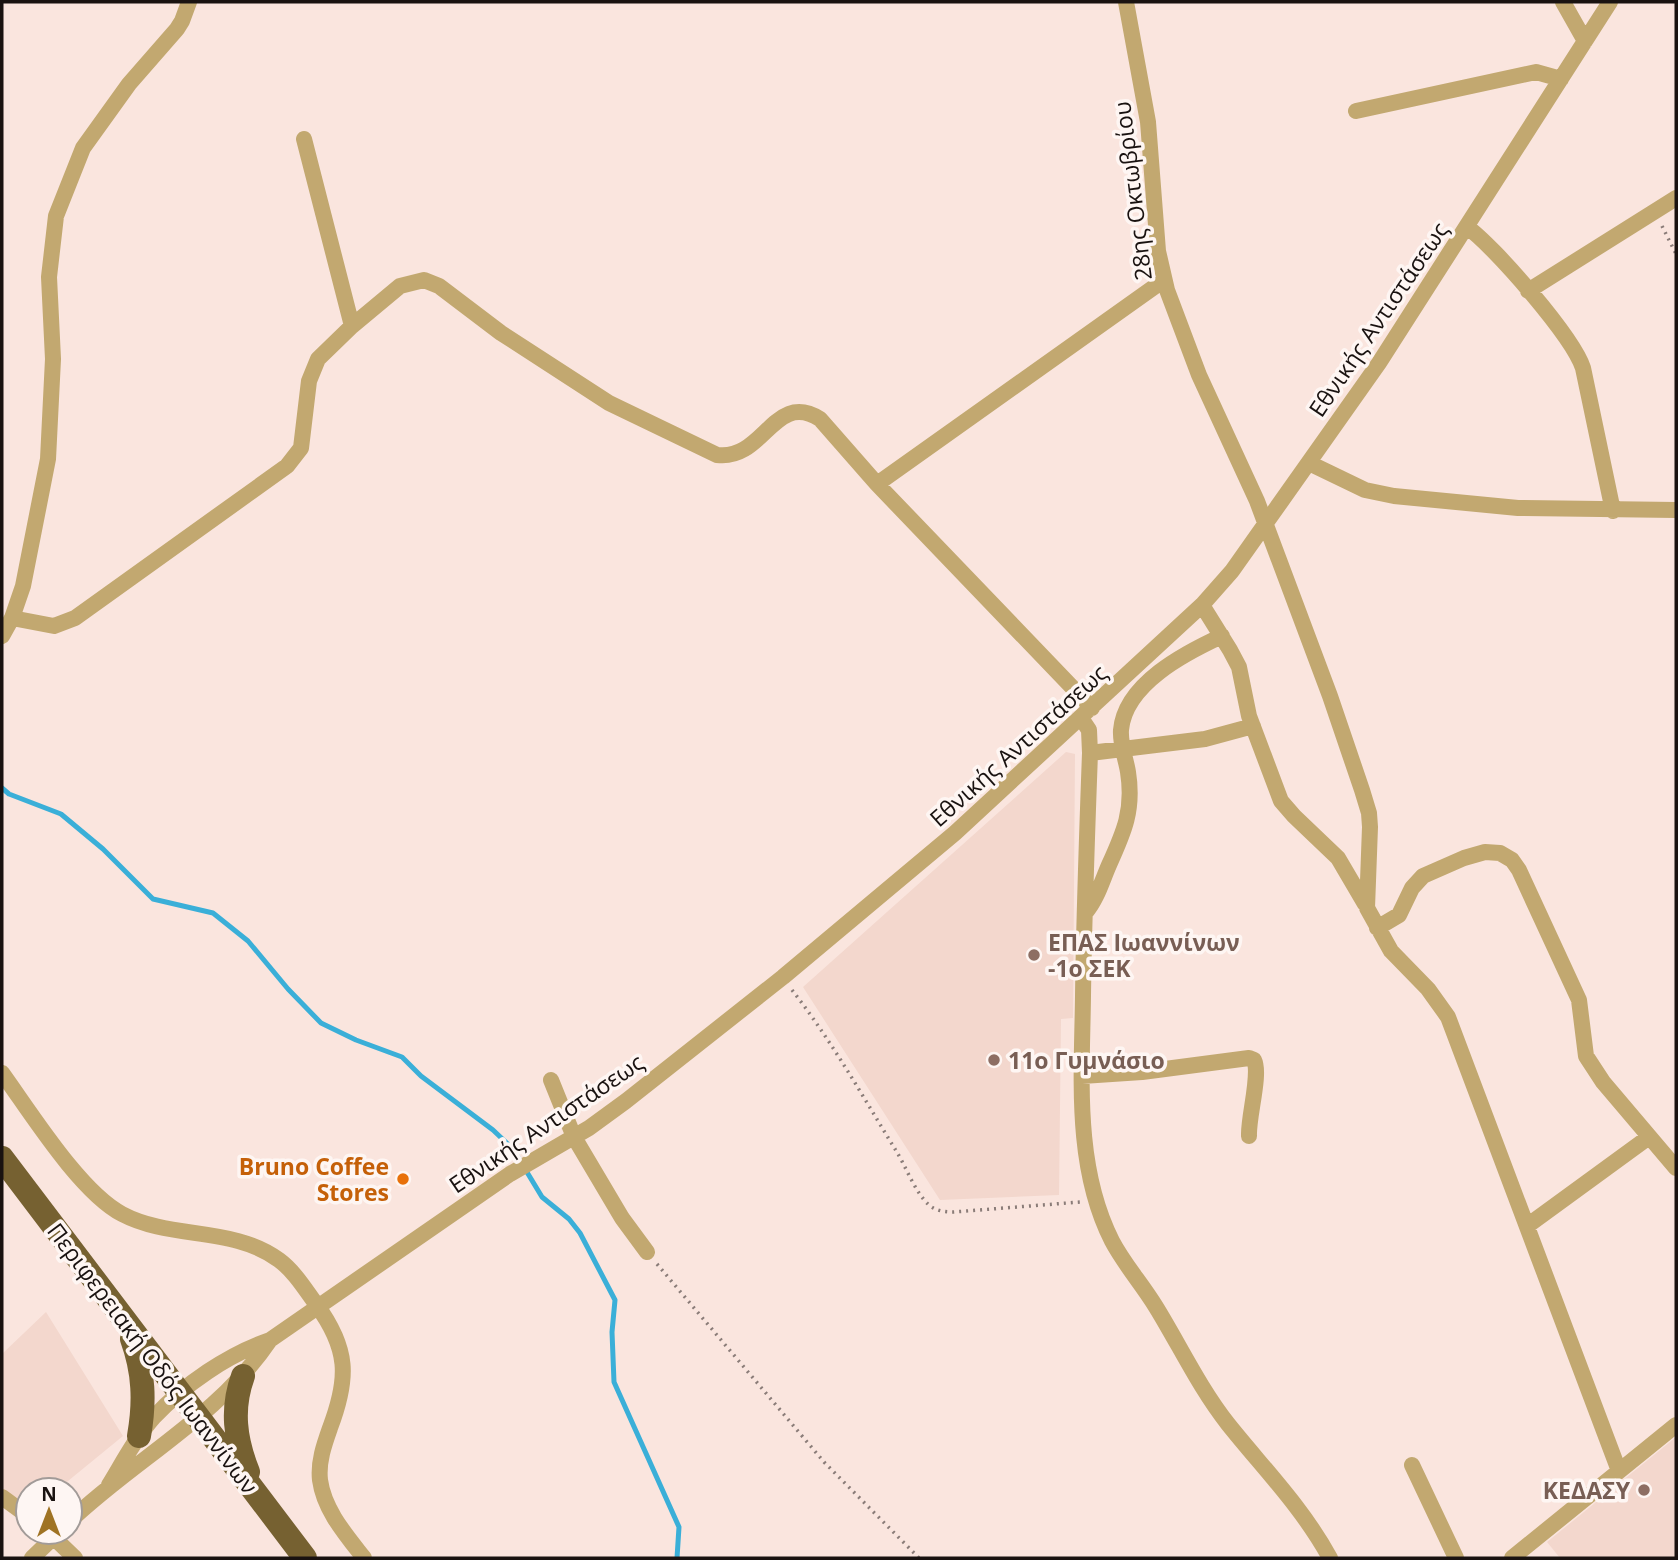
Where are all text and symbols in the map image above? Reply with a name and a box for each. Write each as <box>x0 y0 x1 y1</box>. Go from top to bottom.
street label: 28ης Οκτωβρίου <box>1105 100 1159 282</box>
street label: Εθνικής Αντιστάσεως <box>1301 215 1455 423</box>
street label: Εθνικής Αντιστάσεως <box>922 657 1114 833</box>
place label: ΕΠΑΣ Ιωαννίνων -1ο ΣΕΚ <box>1048 926 1240 984</box>
marker: ΕΠΑΣ Ιωαννίνων -1ο ΣΕΚ <box>1026 947 1042 963</box>
place label: 11o Γυμνάσιο <box>1008 1044 1165 1076</box>
street label: Εθνικής Αντιστάσεως <box>442 1046 650 1200</box>
marker: 11o Γυμνάσιο <box>986 1052 1002 1068</box>
place label: Bruno Coffee Stores <box>239 1150 389 1208</box>
marker: Bruno Coffee Stores <box>395 1171 411 1187</box>
street label: Περιφερειακή Οδός Ιωαννίνων <box>40 1216 266 1500</box>
place label: ΚΕΔΑΣΥ <box>1543 1474 1631 1506</box>
north arrow <box>14 1476 84 1546</box>
text: N <box>41 1481 57 1507</box>
marker: ΚΕΔΑΣΥ <box>1636 1482 1652 1498</box>

